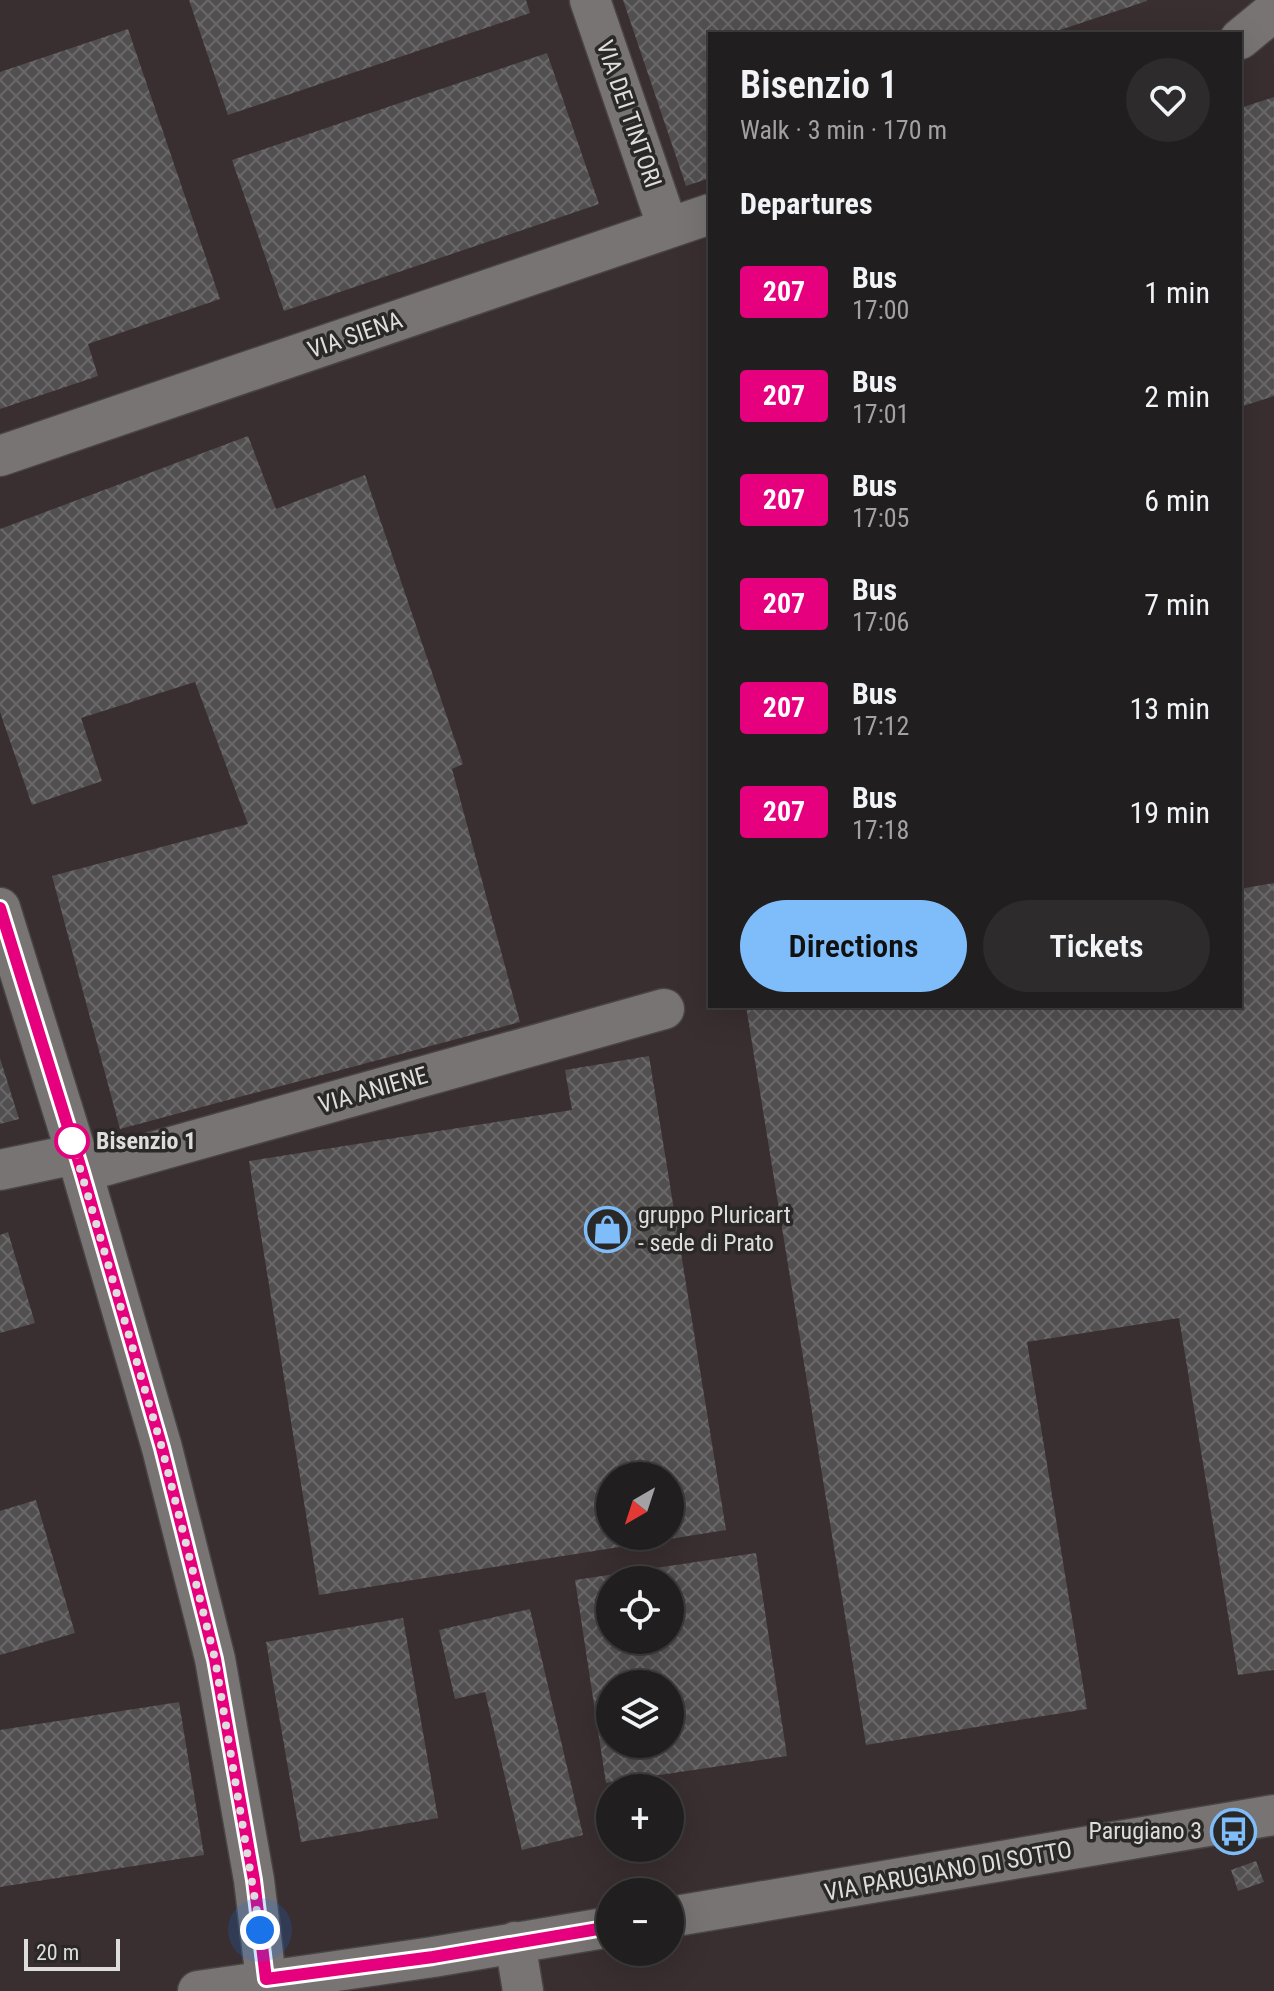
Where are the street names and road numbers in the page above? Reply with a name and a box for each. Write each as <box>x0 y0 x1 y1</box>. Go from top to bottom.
street label: VIA DEI TINTORI <box>591 37 667 191</box>
street label: VIA SIENA <box>304 306 406 364</box>
street label: VIA ANIENE <box>315 1061 431 1119</box>
street label: VIA PARUGIANO DI SOTTO <box>822 1835 1074 1907</box>

